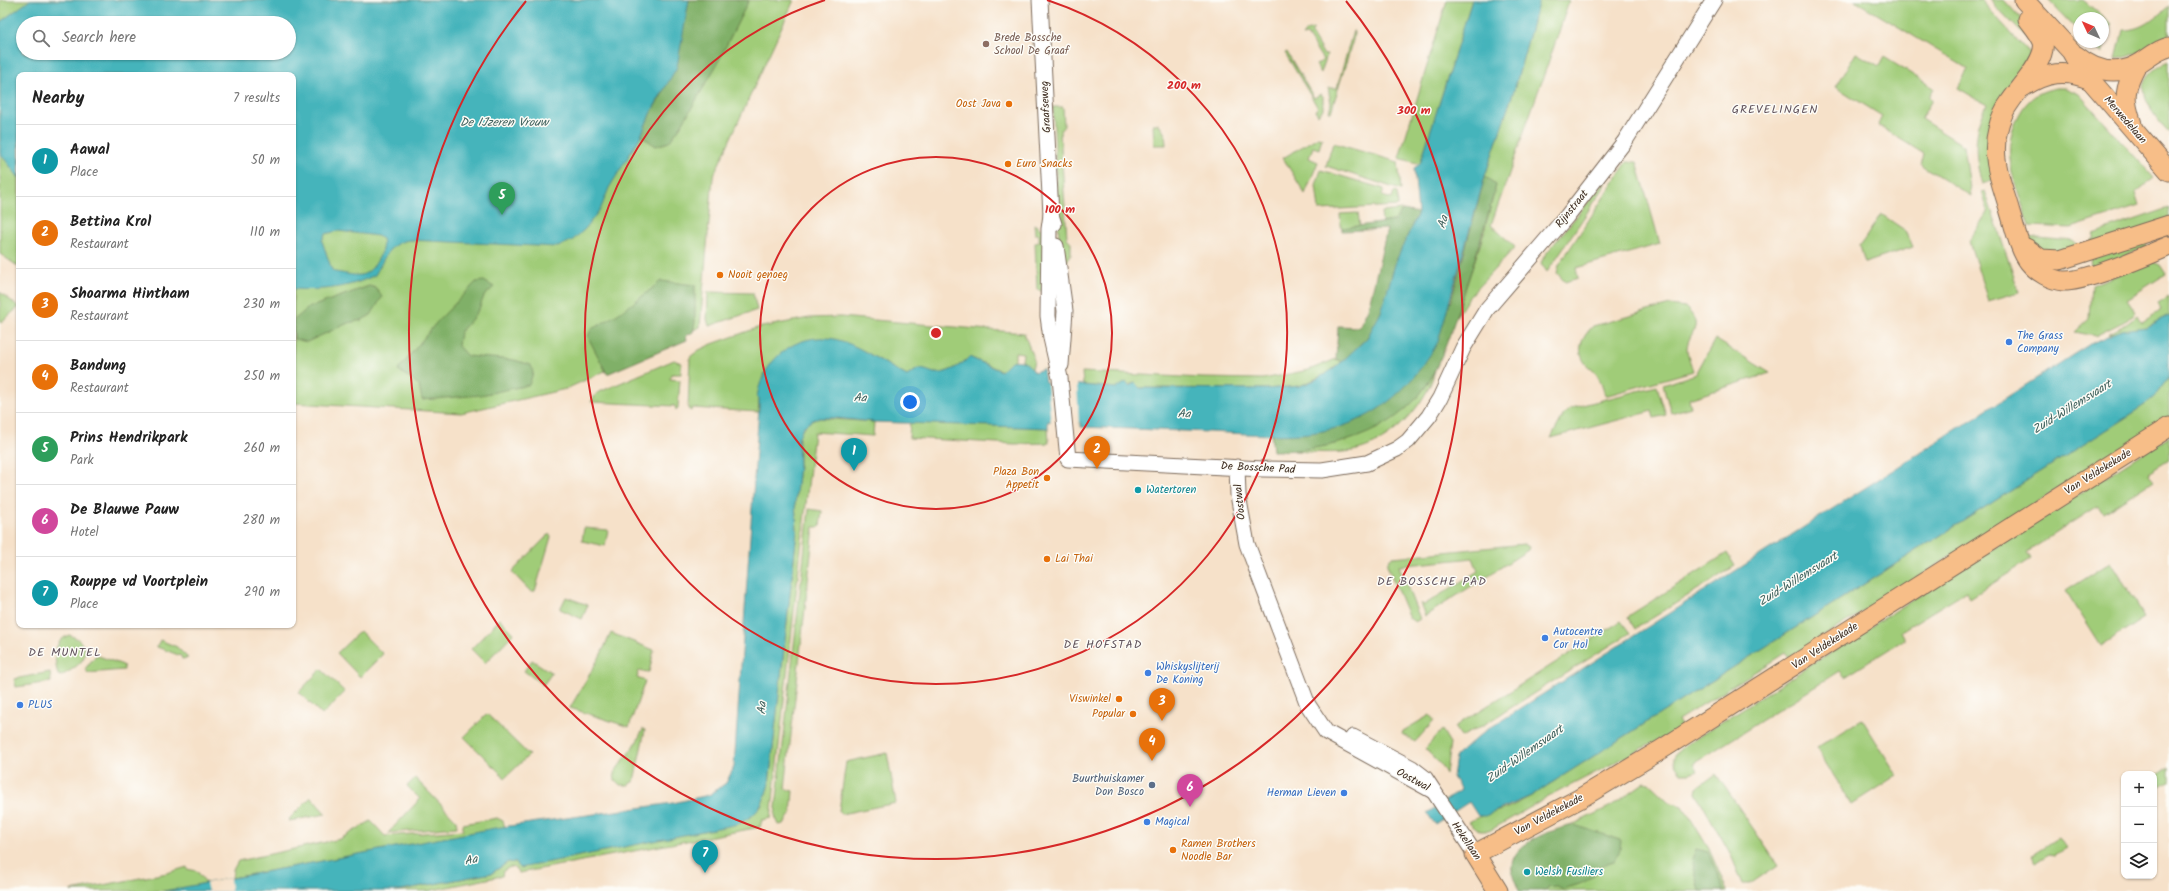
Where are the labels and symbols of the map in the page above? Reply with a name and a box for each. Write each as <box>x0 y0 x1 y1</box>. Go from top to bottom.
north arrow <box>2073 12 2109 48</box>
place label: Brede Bossche School De Graaf <box>994 29 1071 60</box>
marker: Brede Bossche School De Graaf <box>981 39 991 49</box>
text: 200 m <box>1167 76 1201 95</box>
street label: Graafseweg <box>1036 81 1056 133</box>
street label: Merwedelaan <box>2099 92 2151 148</box>
place label: Oost Java <box>956 95 1001 113</box>
marker: Oost Java <box>1004 99 1014 109</box>
district label: GREVELINGEN <box>1732 100 1818 119</box>
text: 300 m <box>1396 101 1431 120</box>
water label: De IJzeren Vrouw <box>460 113 550 132</box>
place label: Euro Snacks <box>1016 155 1073 173</box>
marker: Euro Snacks <box>1003 159 1013 169</box>
pin: 5 <box>489 182 515 215</box>
street label: Rijnstraat <box>1551 185 1594 232</box>
text: 100 m <box>1045 200 1075 219</box>
water label: Aa <box>1432 212 1454 231</box>
place label: Nooit genoeg <box>728 266 788 284</box>
marker: Nooit genoeg <box>715 270 725 280</box>
centre of rings <box>929 326 943 340</box>
place label: The Grass Company <box>2017 327 2063 358</box>
marker: The Grass Company <box>2004 337 2014 347</box>
water label: Zuid-Willemsvaart <box>2029 374 2117 439</box>
water label: Aa <box>853 388 868 408</box>
your location <box>900 392 920 412</box>
water label: Aa <box>1177 404 1192 424</box>
pin: 2 <box>1084 436 1110 469</box>
pin: 1 <box>841 438 867 471</box>
street label: Van Veldekekade <box>2061 444 2135 500</box>
street label: De Bossche Pad <box>1220 457 1296 479</box>
place label: Plaza Bon Appetit <box>993 463 1040 494</box>
marker: Plaza Bon Appetit <box>1042 473 1052 483</box>
place label: Watertoren <box>1146 481 1196 499</box>
street label: Oostwal <box>1229 483 1251 521</box>
marker: Watertoren <box>1133 485 1143 495</box>
water label: Zuid-Willemsvaart <box>1755 546 1843 611</box>
place label: Lai Thai <box>1055 550 1093 568</box>
marker: Lai Thai <box>1042 554 1052 564</box>
district label: DE BOSSCHE PAD <box>1377 572 1487 591</box>
street label: Van Veldekekade <box>1788 618 1862 674</box>
place label: Autocentre Cor Hol <box>1553 623 1603 654</box>
marker: Autocentre Cor Hol <box>1540 633 1550 643</box>
district label: DE HOFSTAD <box>1063 635 1143 654</box>
district label: DE MUNTEL <box>28 643 102 662</box>
place label: Whiskyslijterij De Koning <box>1156 658 1220 689</box>
marker: Whiskyslijterij De Koning <box>1143 668 1153 678</box>
pin: 3 <box>1149 688 1175 721</box>
place label: Viswinkel <box>1069 690 1111 708</box>
marker: Viswinkel <box>1114 694 1124 704</box>
place label: PLUS <box>28 696 53 714</box>
marker: PLUS <box>15 700 25 710</box>
water label: Aa <box>752 700 772 715</box>
place label: Popular <box>1092 705 1126 723</box>
marker: Popular <box>1128 709 1138 719</box>
water label: Zuid-Willemsvaart <box>1482 719 1570 788</box>
pin: 4 <box>1139 728 1165 761</box>
street label: Oostwal <box>1393 763 1433 797</box>
place label: Buurthuiskamer Don Bosco <box>1072 770 1145 801</box>
pin: 6 <box>1177 774 1203 807</box>
marker: Buurthuiskamer Don Bosco <box>1147 780 1157 790</box>
place label: Herman Lieven <box>1267 784 1336 802</box>
marker: Herman Lieven <box>1339 788 1349 798</box>
street label: Van Veldekekade <box>1511 789 1587 841</box>
place label: Magical <box>1155 813 1190 831</box>
marker: Magical <box>1142 817 1152 827</box>
street label: Hekellaan <box>1446 818 1486 864</box>
place label: Ramen Brothers Noodle Bar <box>1181 835 1256 866</box>
pin: 7 <box>692 840 718 873</box>
marker: Ramen Brothers Noodle Bar <box>1168 845 1178 855</box>
water label: Aa <box>463 849 480 871</box>
place label: Welsh Fusiliers <box>1535 863 1603 881</box>
marker: Welsh Fusiliers <box>1522 867 1532 877</box>

